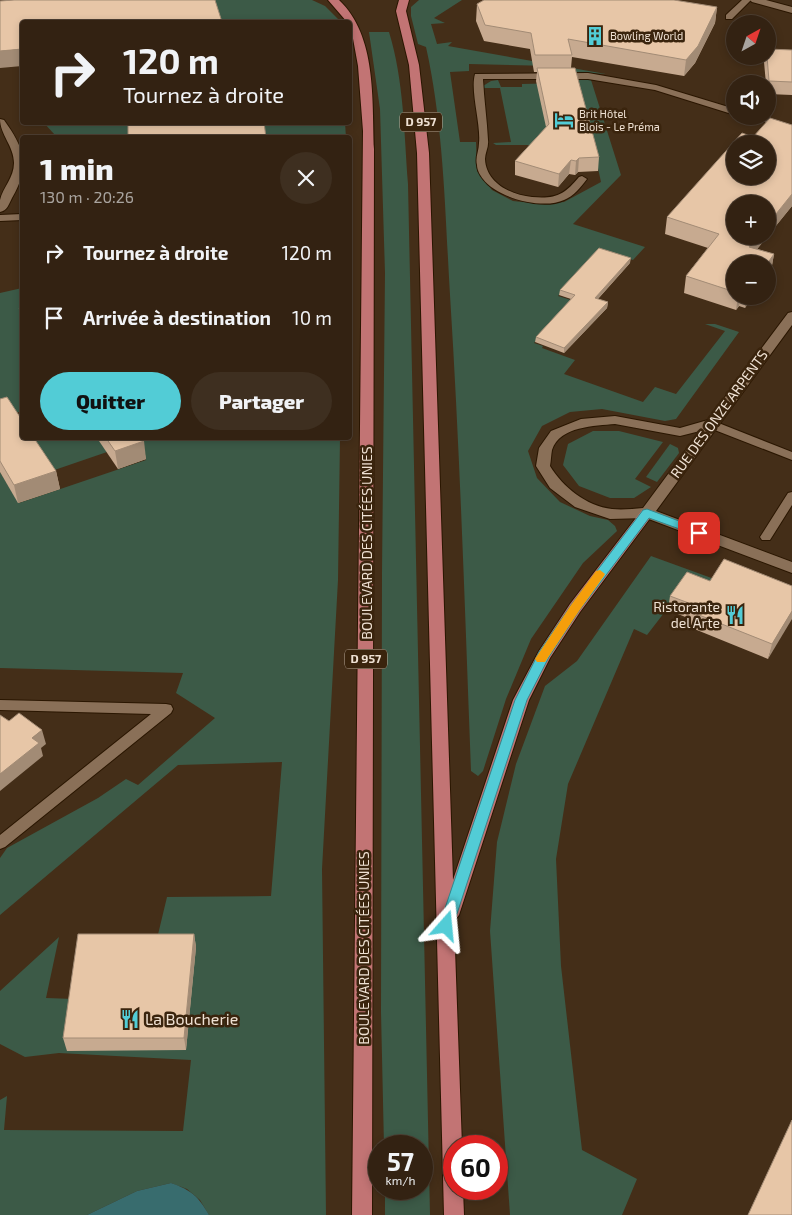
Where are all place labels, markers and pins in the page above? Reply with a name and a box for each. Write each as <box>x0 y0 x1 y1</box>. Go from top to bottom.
building icon: Bowling World <box>584 25 606 47</box>
place label: Bowling World <box>610 29 683 42</box>
place label: Brit Hôtel Blois - Le Préma <box>579 107 660 133</box>
hotel icon: Brit Hôtel Blois - Le Préma <box>553 109 575 131</box>
pin <box>678 512 720 554</box>
place label: Ristorante del Arte <box>653 598 720 631</box>
restaurant icon: Ristorante del Arte <box>724 604 746 626</box>
restaurant icon: La Boucherie <box>119 1008 141 1030</box>
place label: La Boucherie <box>145 1009 238 1028</box>

